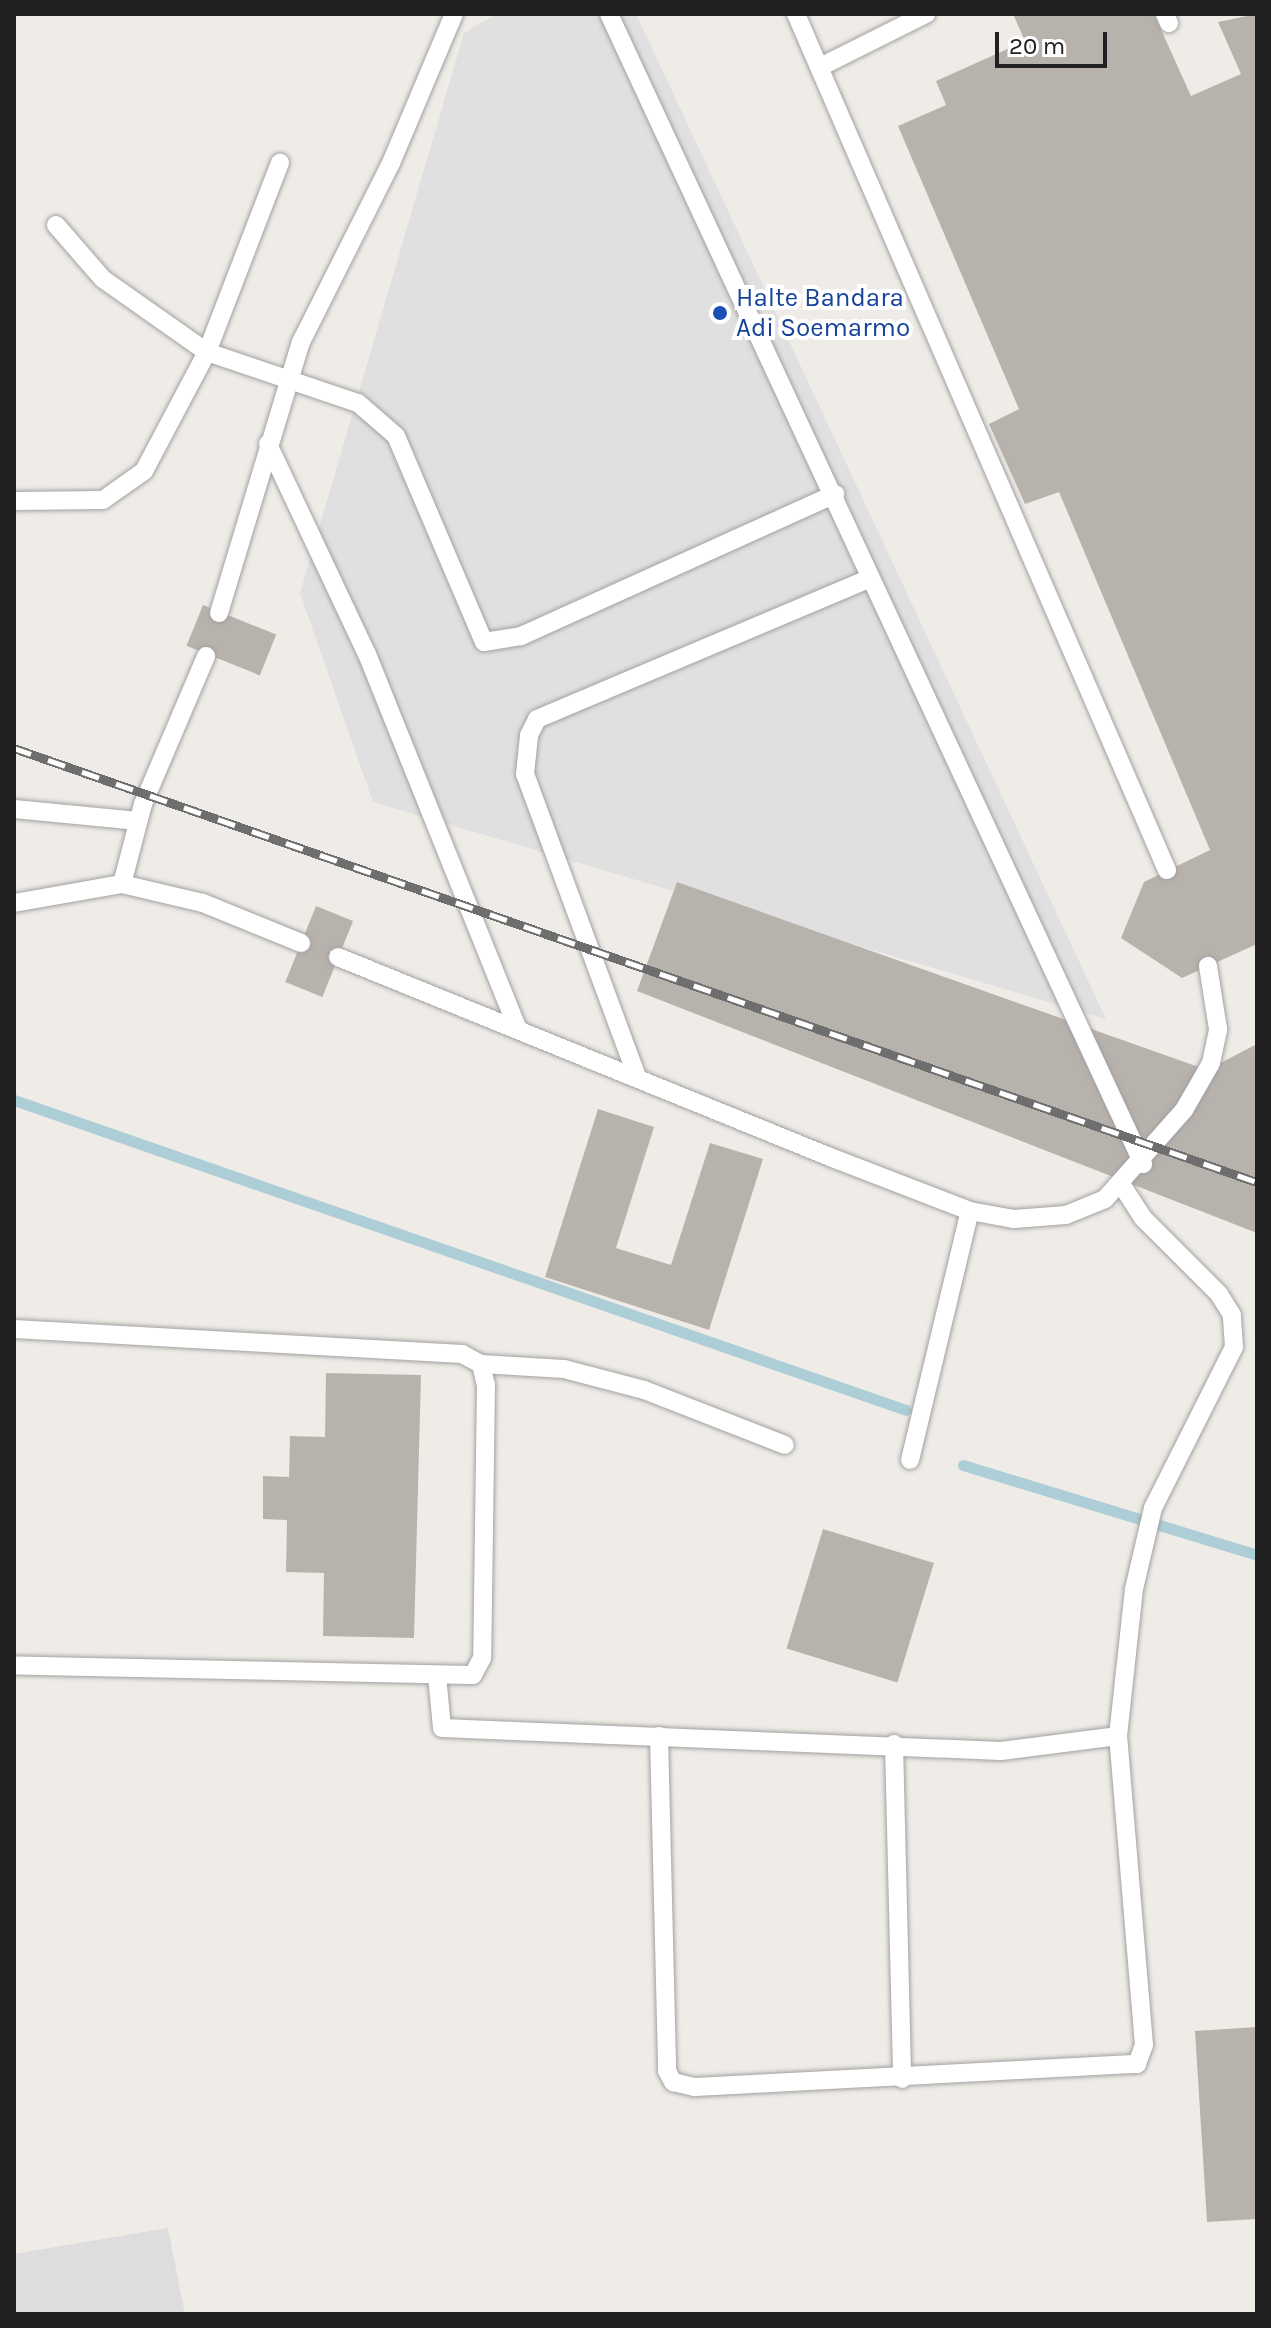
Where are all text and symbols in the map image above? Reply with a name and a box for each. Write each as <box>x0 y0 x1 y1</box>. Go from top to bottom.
scale bar <box>999 16 1111 66</box>
text: 20 m <box>1009 32 1065 60</box>
place label: Halte Bandara Adi Soemarmo <box>736 282 910 344</box>
marker: Halte Bandara Adi Soemarmo <box>711 304 729 322</box>

